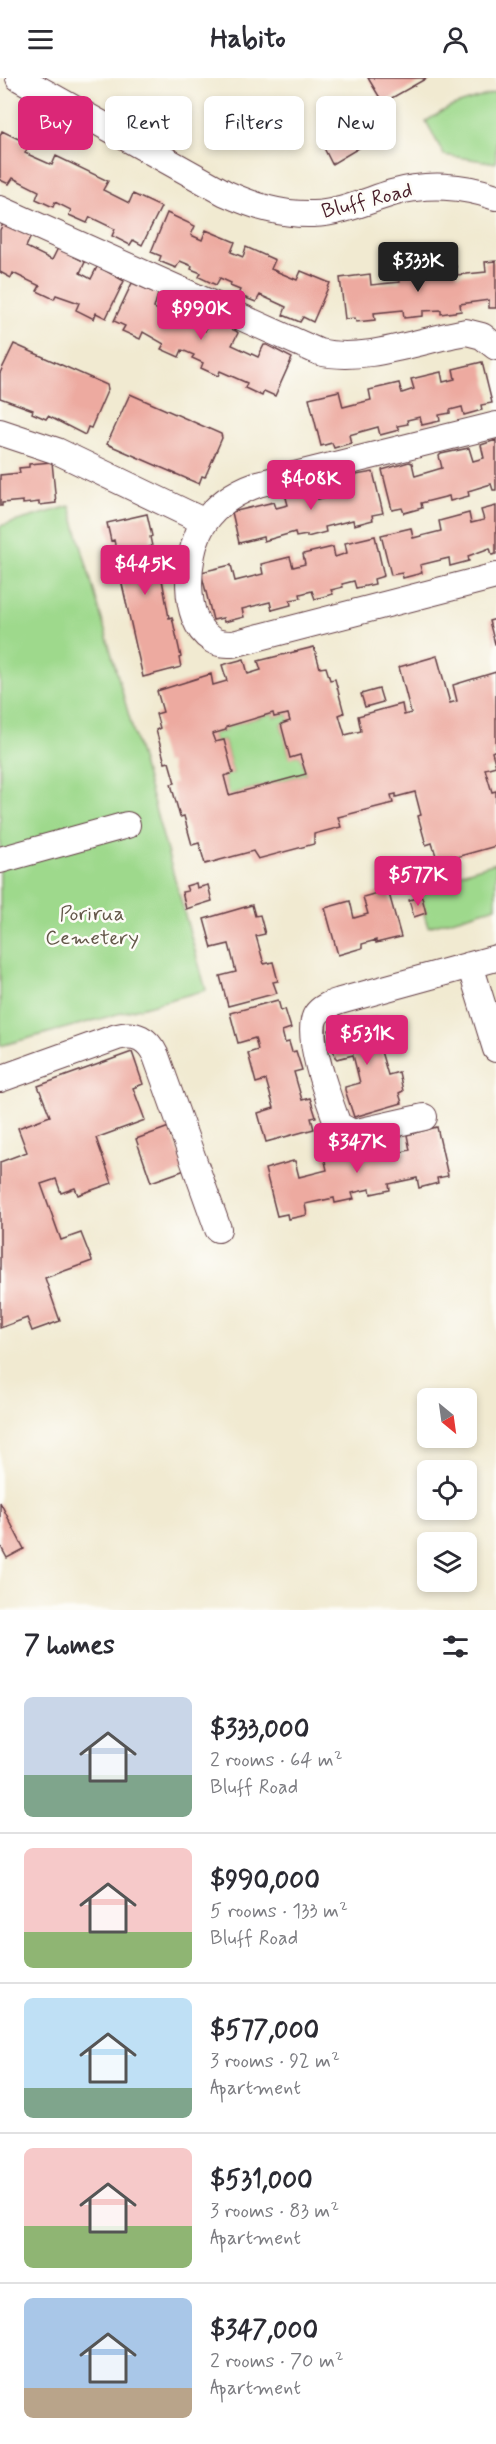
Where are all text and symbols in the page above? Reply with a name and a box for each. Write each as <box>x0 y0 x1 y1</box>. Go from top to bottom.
text: Habito <box>210 22 286 57</box>
icon: menu <box>24 23 57 56</box>
icon: person <box>439 23 472 56</box>
chip: Buy <box>18 96 93 150</box>
chip: Rent <box>105 96 192 150</box>
chip: Filters <box>204 96 304 150</box>
chip: New <box>316 96 396 150</box>
street label: Bluff Road <box>319 176 415 226</box>
pin: $333K <box>376 242 460 293</box>
text: $333K <box>392 248 444 275</box>
pin: $990K <box>159 290 243 341</box>
text: $990K <box>171 296 231 323</box>
pin: $408K <box>269 460 353 511</box>
text: $408K <box>281 466 341 493</box>
pin: $445K <box>103 545 187 596</box>
text: $445K <box>115 551 175 578</box>
pin: $577K <box>376 856 460 907</box>
text: $577K <box>388 862 448 889</box>
park label: Porirua Cemetery <box>45 900 139 952</box>
pin: $531K <box>325 1015 409 1066</box>
text: $531K <box>340 1021 394 1048</box>
pin: $347K <box>315 1123 399 1174</box>
text: $347K <box>328 1129 386 1156</box>
north arrow <box>417 1388 477 1448</box>
map controls <box>417 1388 477 1592</box>
button: locate <box>417 1460 477 1520</box>
button: layers <box>417 1532 477 1592</box>
text: 7 homes <box>24 1629 115 1663</box>
icon: filters <box>439 1630 472 1663</box>
text: $333,000 <box>210 1713 309 1747</box>
icon: home <box>72 1721 144 1793</box>
text: 2 rooms · 64 m² <box>210 1747 343 1774</box>
text: Bluff Road <box>210 1774 298 1801</box>
text: $990,000 <box>210 1864 320 1898</box>
icon: home <box>72 1872 144 1944</box>
text: 5 rooms · 133 m² <box>210 1898 348 1925</box>
text: Bluff Road <box>210 1925 298 1952</box>
text: $577,000 <box>210 2014 319 2048</box>
icon: home <box>72 2022 144 2094</box>
text: 3 rooms · 92 m² <box>210 2048 340 2075</box>
text: Apartment <box>210 2075 301 2102</box>
text: $531,000 <box>210 2164 313 2198</box>
icon: home <box>72 2172 144 2244</box>
text: 3 rooms · 83 m² <box>210 2198 339 2225</box>
text: Apartment <box>210 2225 301 2252</box>
text: $347,000 <box>210 2314 318 2348</box>
icon: home <box>72 2322 144 2394</box>
text: 2 rooms · 70 m² <box>210 2348 344 2375</box>
text: Apartment <box>210 2375 301 2402</box>

